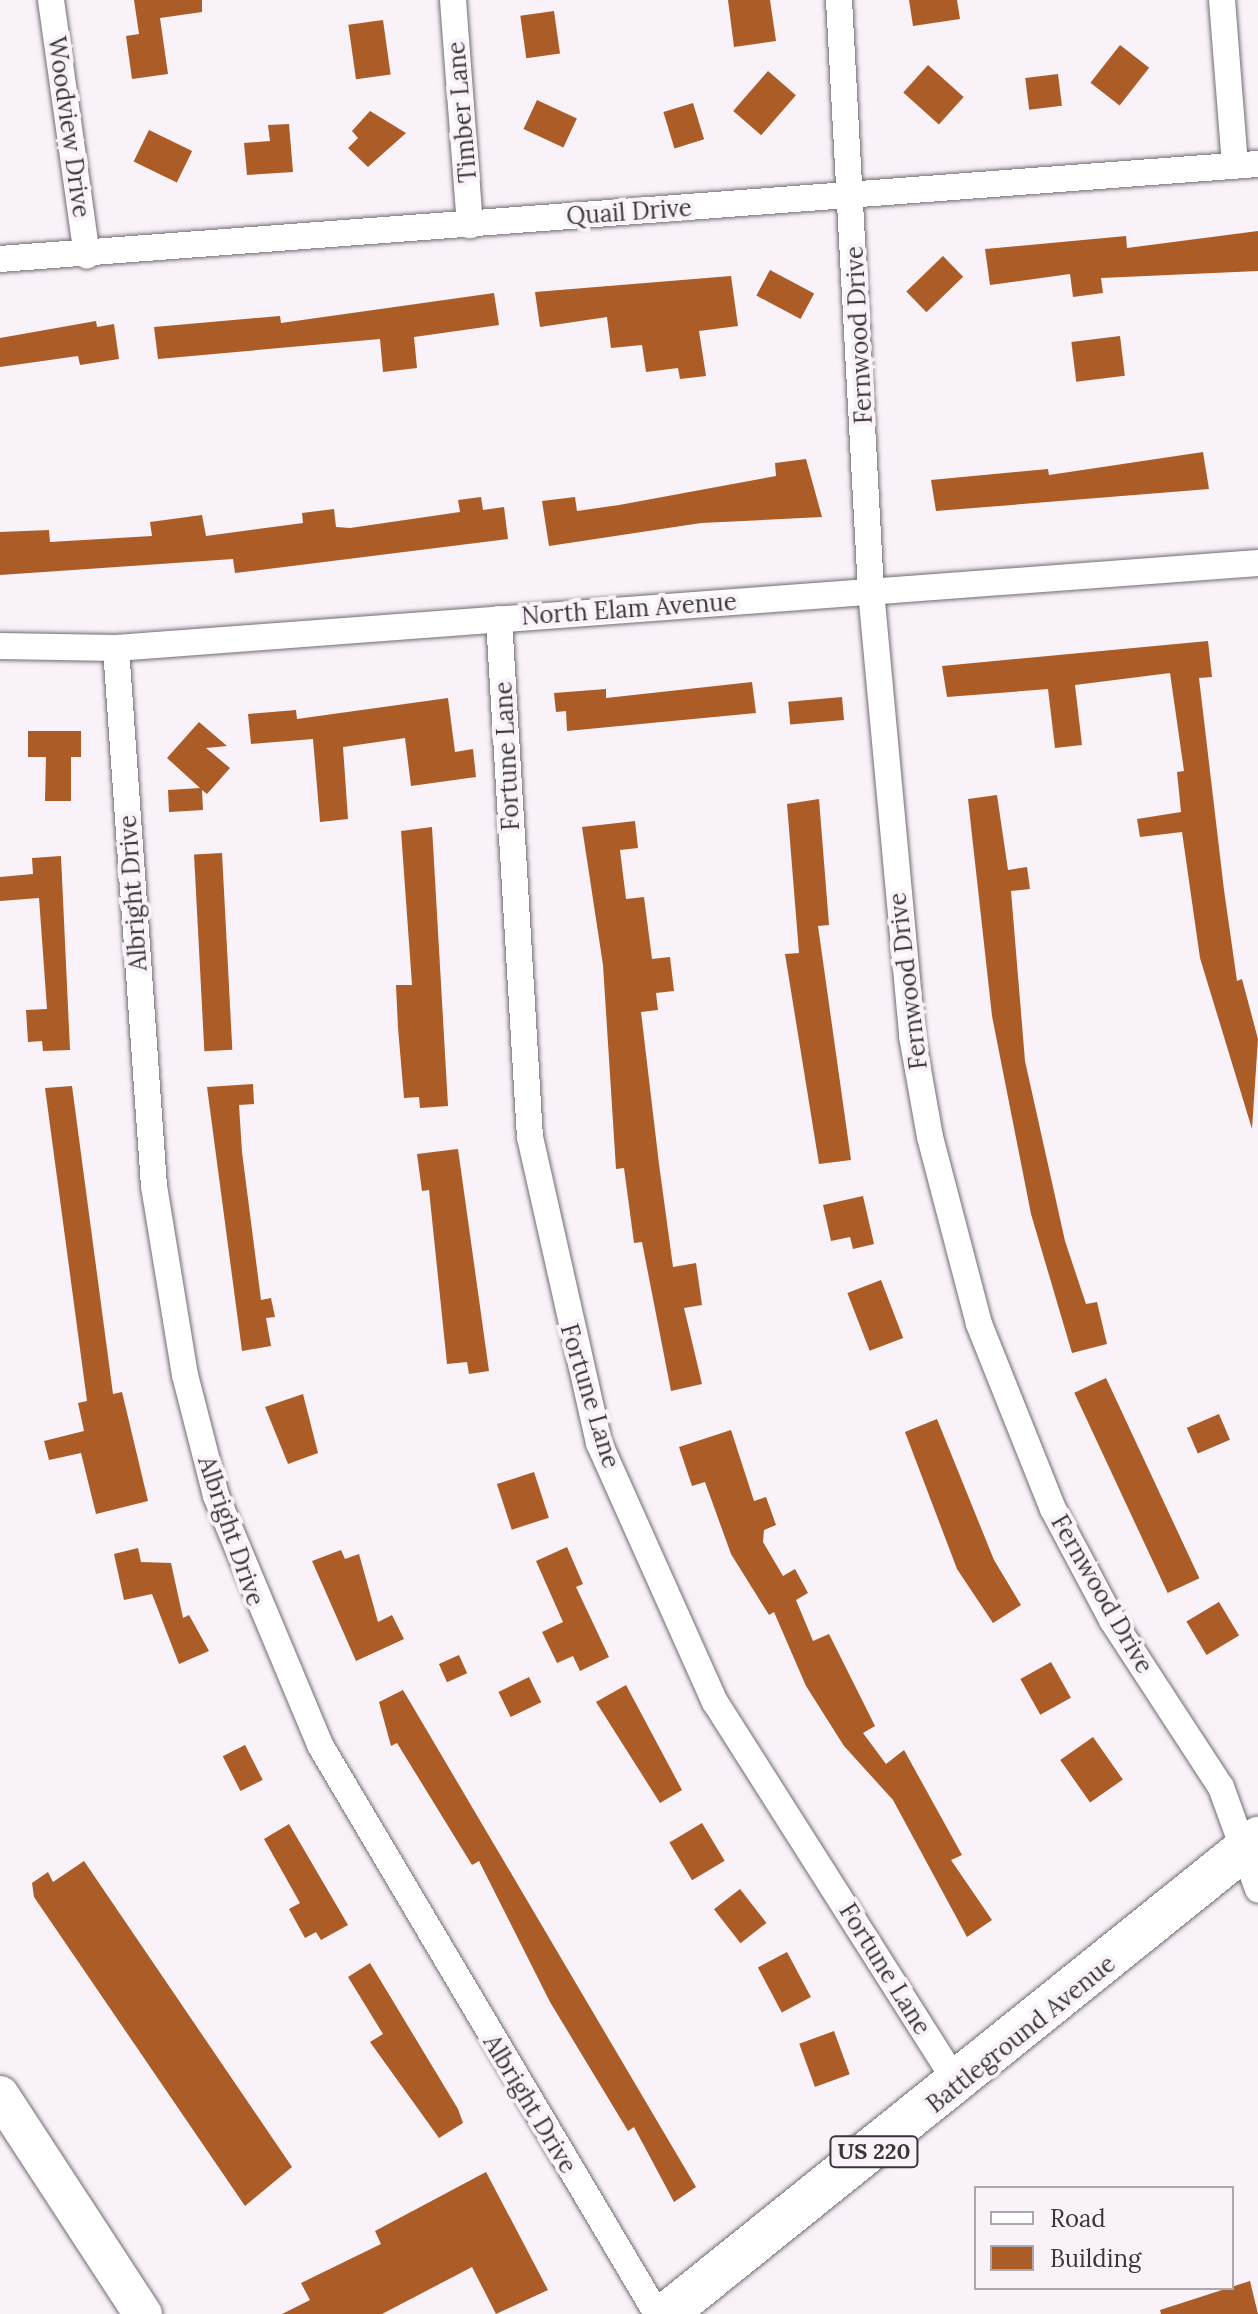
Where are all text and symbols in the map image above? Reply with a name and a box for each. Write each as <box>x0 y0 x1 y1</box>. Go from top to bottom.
street label: Woodview Drive <box>42 35 96 219</box>
street label: Timber Lane <box>441 40 483 184</box>
street label: Quail Drive <box>565 193 693 231</box>
street label: Fernwood Drive <box>840 245 878 425</box>
street label: North Elam Avenue <box>520 587 738 631</box>
street label: Fortune Lane <box>489 681 525 831</box>
street label: Albright Drive <box>113 814 153 972</box>
street label: Fernwood Drive <box>883 891 933 1071</box>
street label: Fortune Lane <box>554 1320 626 1472</box>
street label: Albright Drive <box>192 1452 270 1610</box>
street label: Fernwood Drive <box>1045 1510 1159 1678</box>
street label: Fortune Lane <box>833 1898 937 2040</box>
street label: Battleground Avenue <box>921 1949 1121 2119</box>
street label: Albright Drive <box>477 2030 583 2178</box>
road number: US 220 <box>828 2134 920 2170</box>
legend <box>974 2186 1234 2290</box>
text: Road <box>1050 2203 1106 2234</box>
text: Building <box>1050 2243 1141 2274</box>

